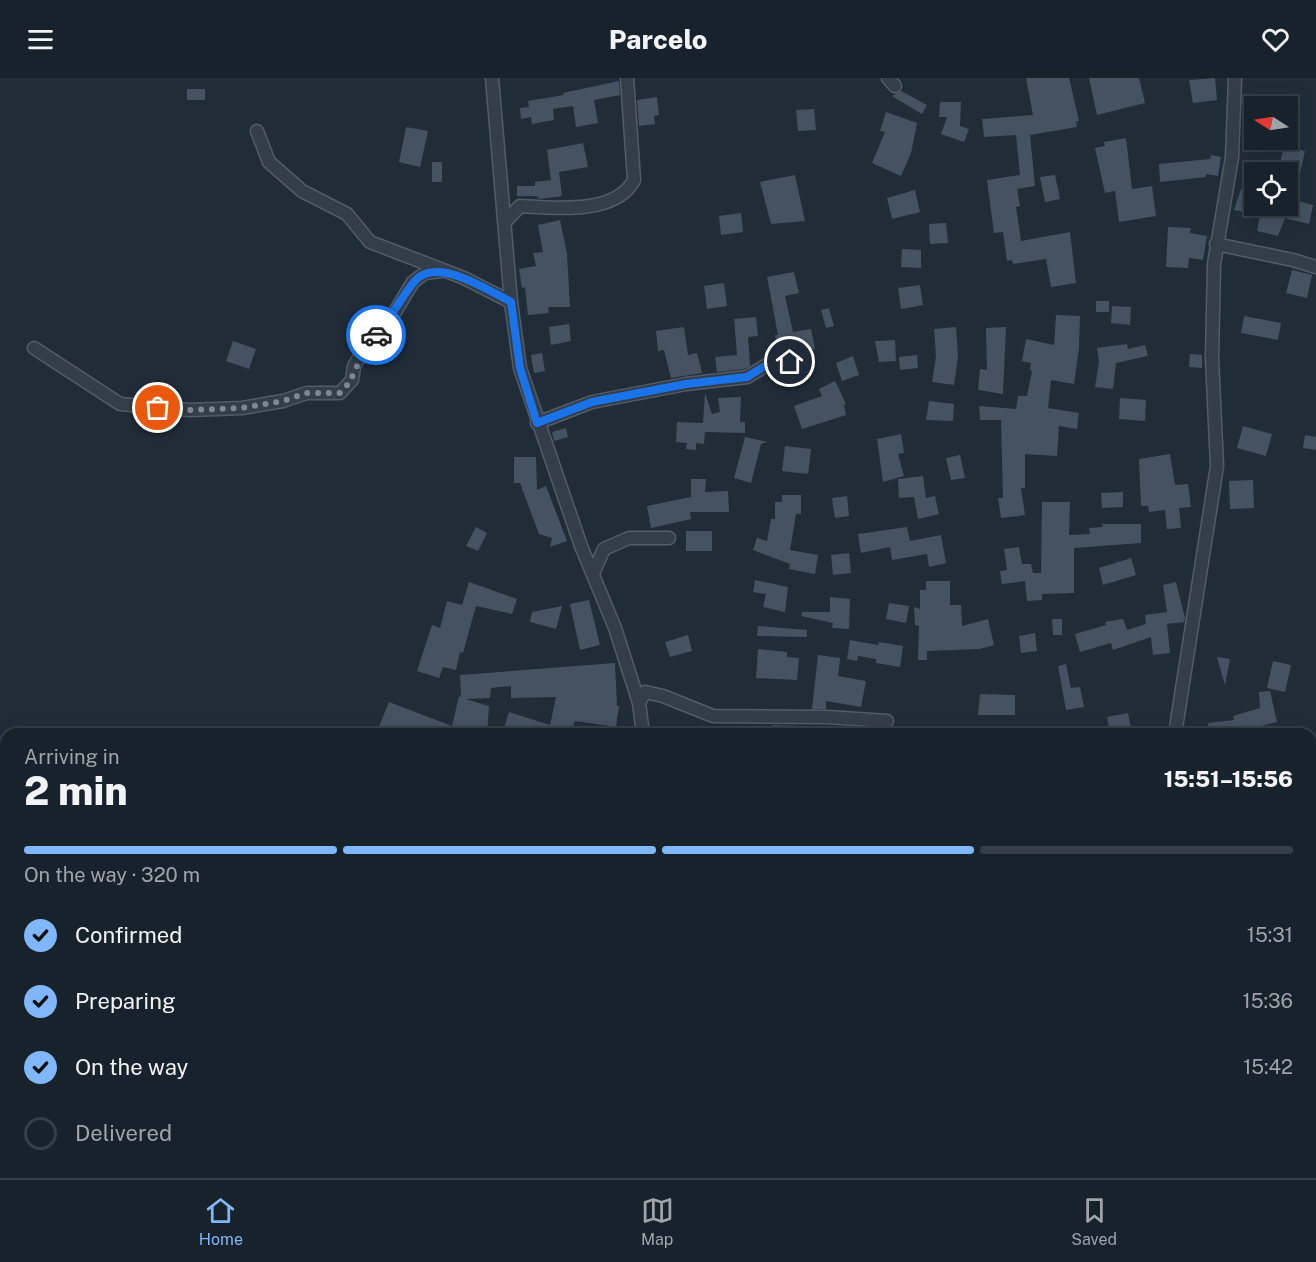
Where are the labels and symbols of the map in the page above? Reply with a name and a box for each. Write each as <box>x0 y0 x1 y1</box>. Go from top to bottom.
north arrow <box>1244 96 1298 150</box>
courier <box>346 305 406 365</box>
pin <box>764 336 815 387</box>
pin <box>132 382 183 433</box>

